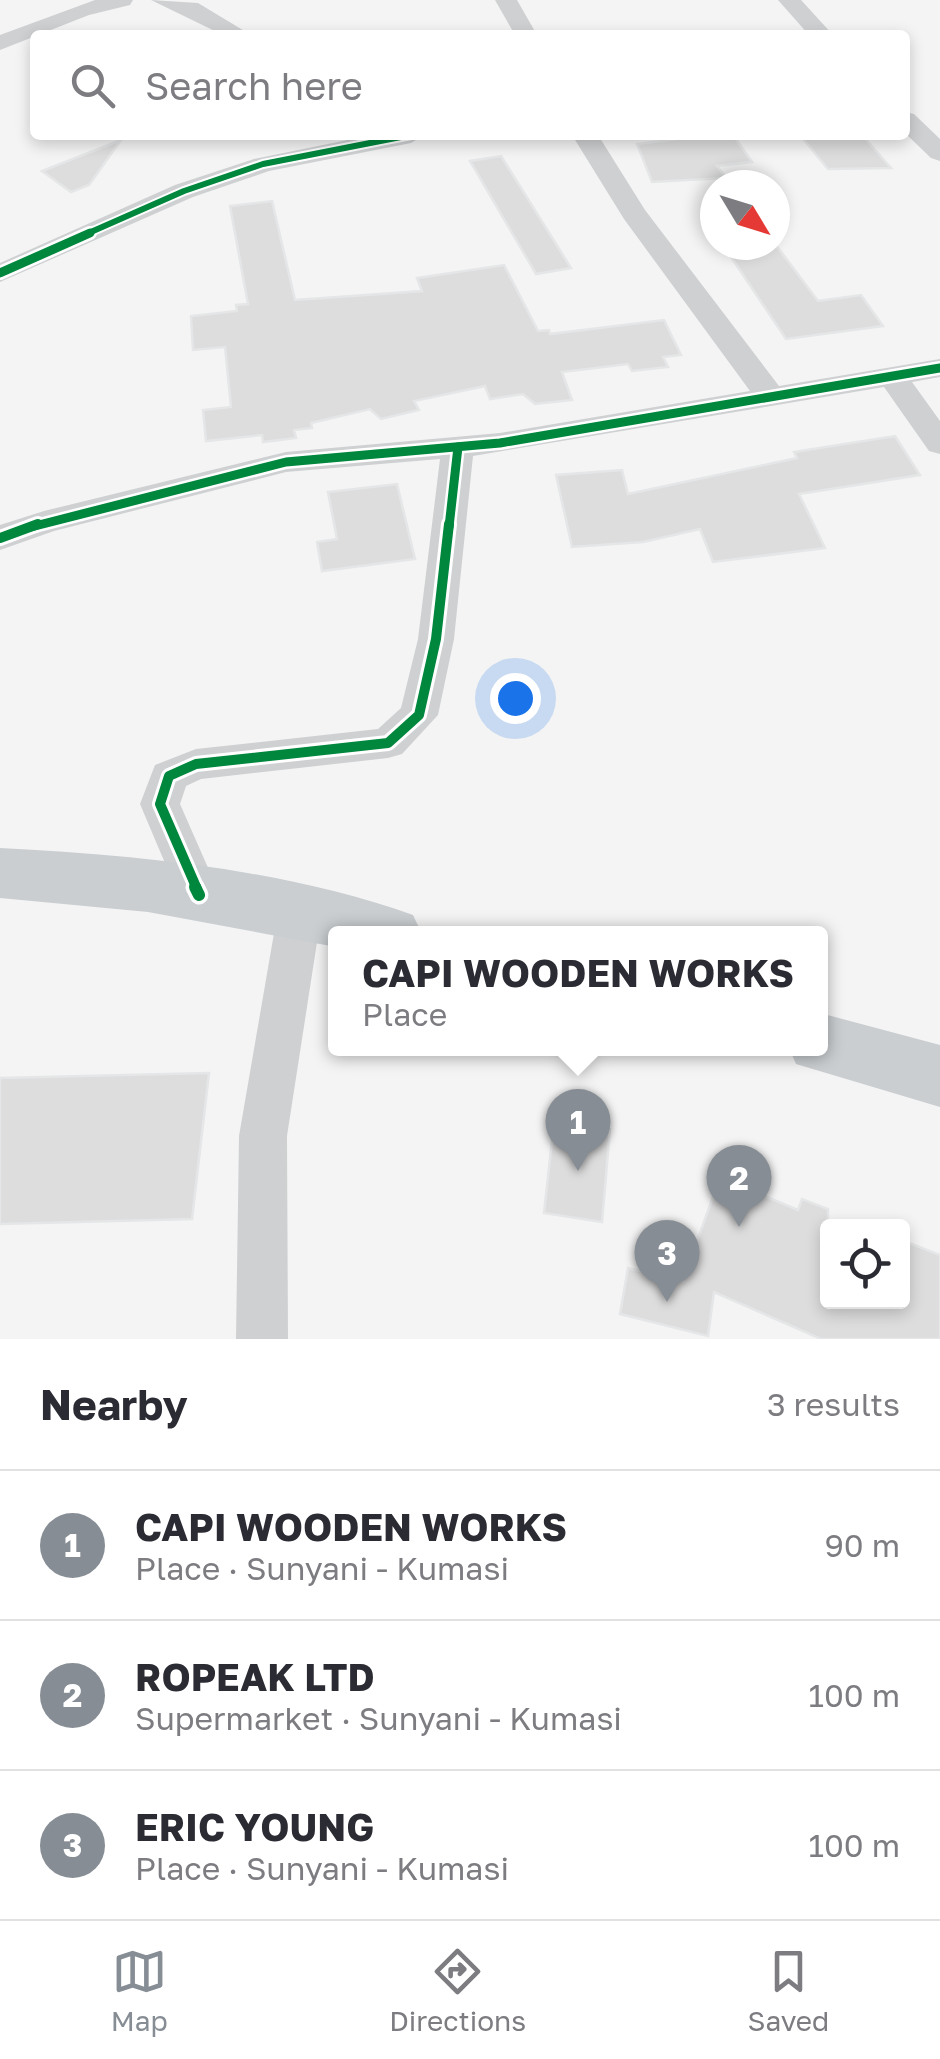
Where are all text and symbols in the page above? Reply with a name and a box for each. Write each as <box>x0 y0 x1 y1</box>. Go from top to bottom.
search box <box>30 30 910 140</box>
icon: search <box>65 58 120 113</box>
text: Search here <box>145 63 363 108</box>
north arrow <box>700 170 790 260</box>
your location <box>490 673 541 724</box>
popup <box>328 926 828 1056</box>
text: CAPI WOODEN WORKS <box>362 950 794 995</box>
text: Place <box>362 995 447 1033</box>
pin: 1 <box>546 1088 610 1171</box>
pin: 2 <box>706 1144 772 1227</box>
map controls <box>820 1219 910 1309</box>
button: locate <box>820 1219 910 1309</box>
pin: 3 <box>634 1220 700 1302</box>
text: Nearby <box>40 1379 188 1429</box>
text: 3 results <box>767 1385 900 1423</box>
text: CAPI WOODEN WORKS <box>135 1504 567 1549</box>
text: 1 <box>64 1526 81 1564</box>
text: 90 m <box>824 1526 900 1564</box>
text: Place · Sunyani - Kumasi <box>135 1549 509 1587</box>
text: ROPEAK LTD <box>135 1654 375 1699</box>
text: 2 <box>63 1676 82 1714</box>
text: 100 m <box>808 1676 900 1714</box>
text: Supermarket · Sunyani - Kumasi <box>135 1699 622 1737</box>
text: ERIC YOUNG <box>135 1804 374 1849</box>
text: 3 <box>63 1826 82 1864</box>
text: 100 m <box>808 1826 900 1864</box>
text: Place · Sunyani - Kumasi <box>135 1849 509 1887</box>
tab: Map <box>111 1944 168 2037</box>
tab: Directions <box>389 1944 526 2037</box>
tab: Saved <box>747 1944 829 2037</box>

